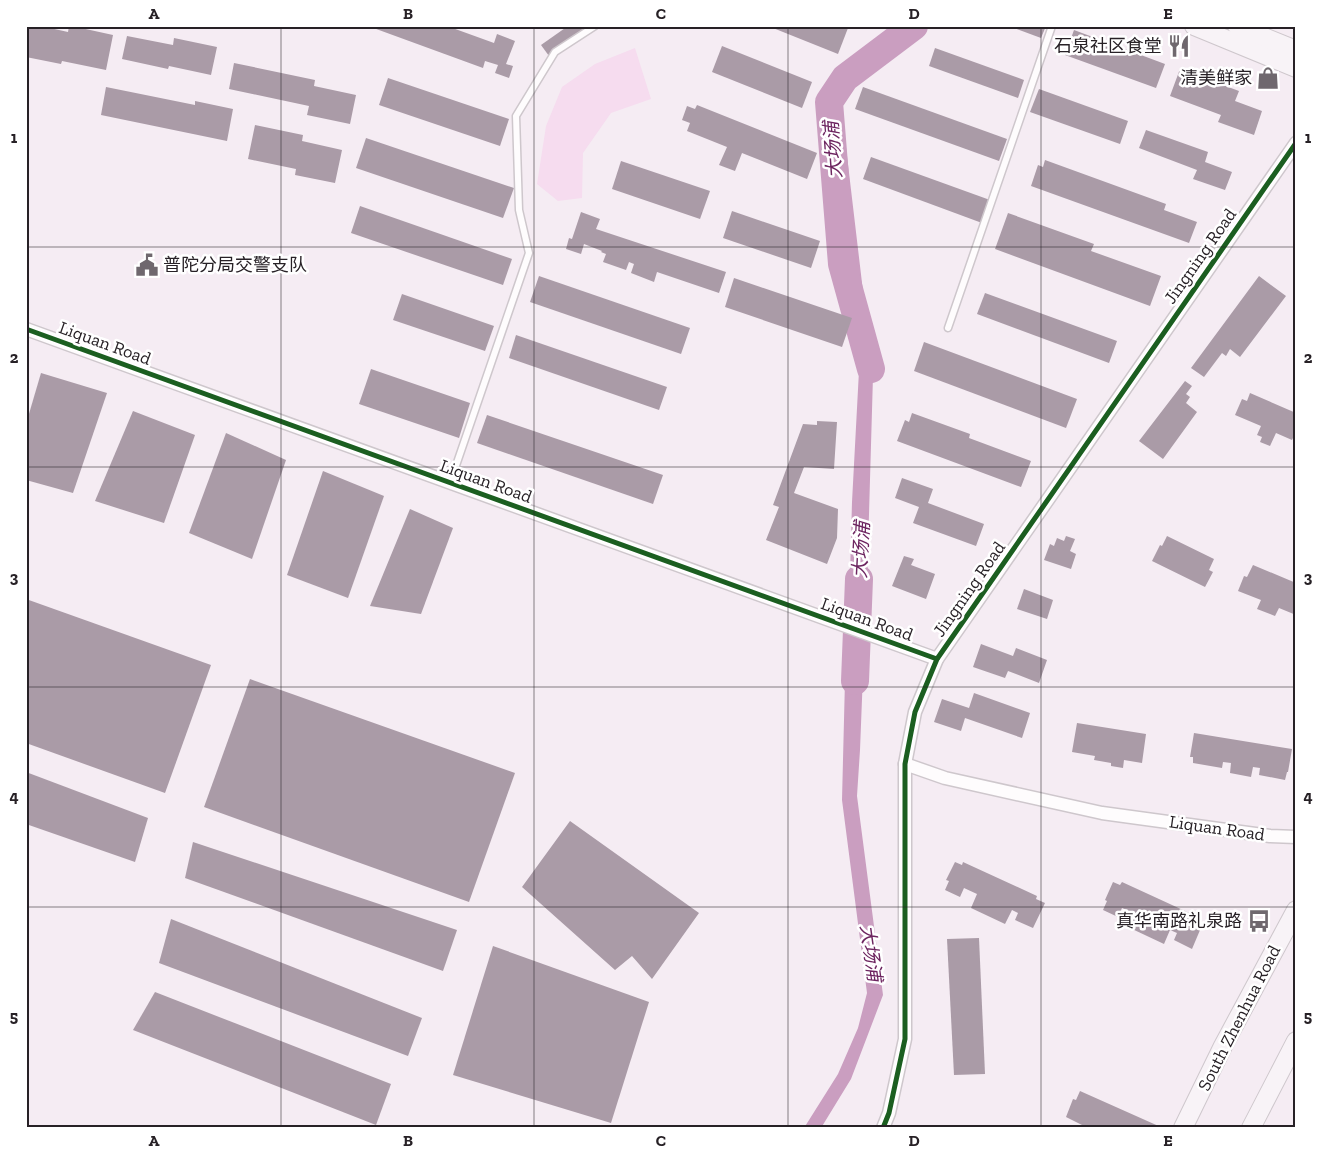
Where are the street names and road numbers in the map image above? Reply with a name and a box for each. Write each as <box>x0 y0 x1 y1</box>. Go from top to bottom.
street label: Jingning Road <box>1159 204 1241 308</box>
street label: Liquan Road <box>56 316 154 370</box>
street label: Liquan Road <box>437 454 535 508</box>
street label: Jingning Road <box>928 537 1010 641</box>
street label: Liquan Road <box>818 592 916 646</box>
street label: Liquan Road <box>1168 810 1266 846</box>
street label: South Zhenhua Road <box>1193 941 1285 1094</box>

